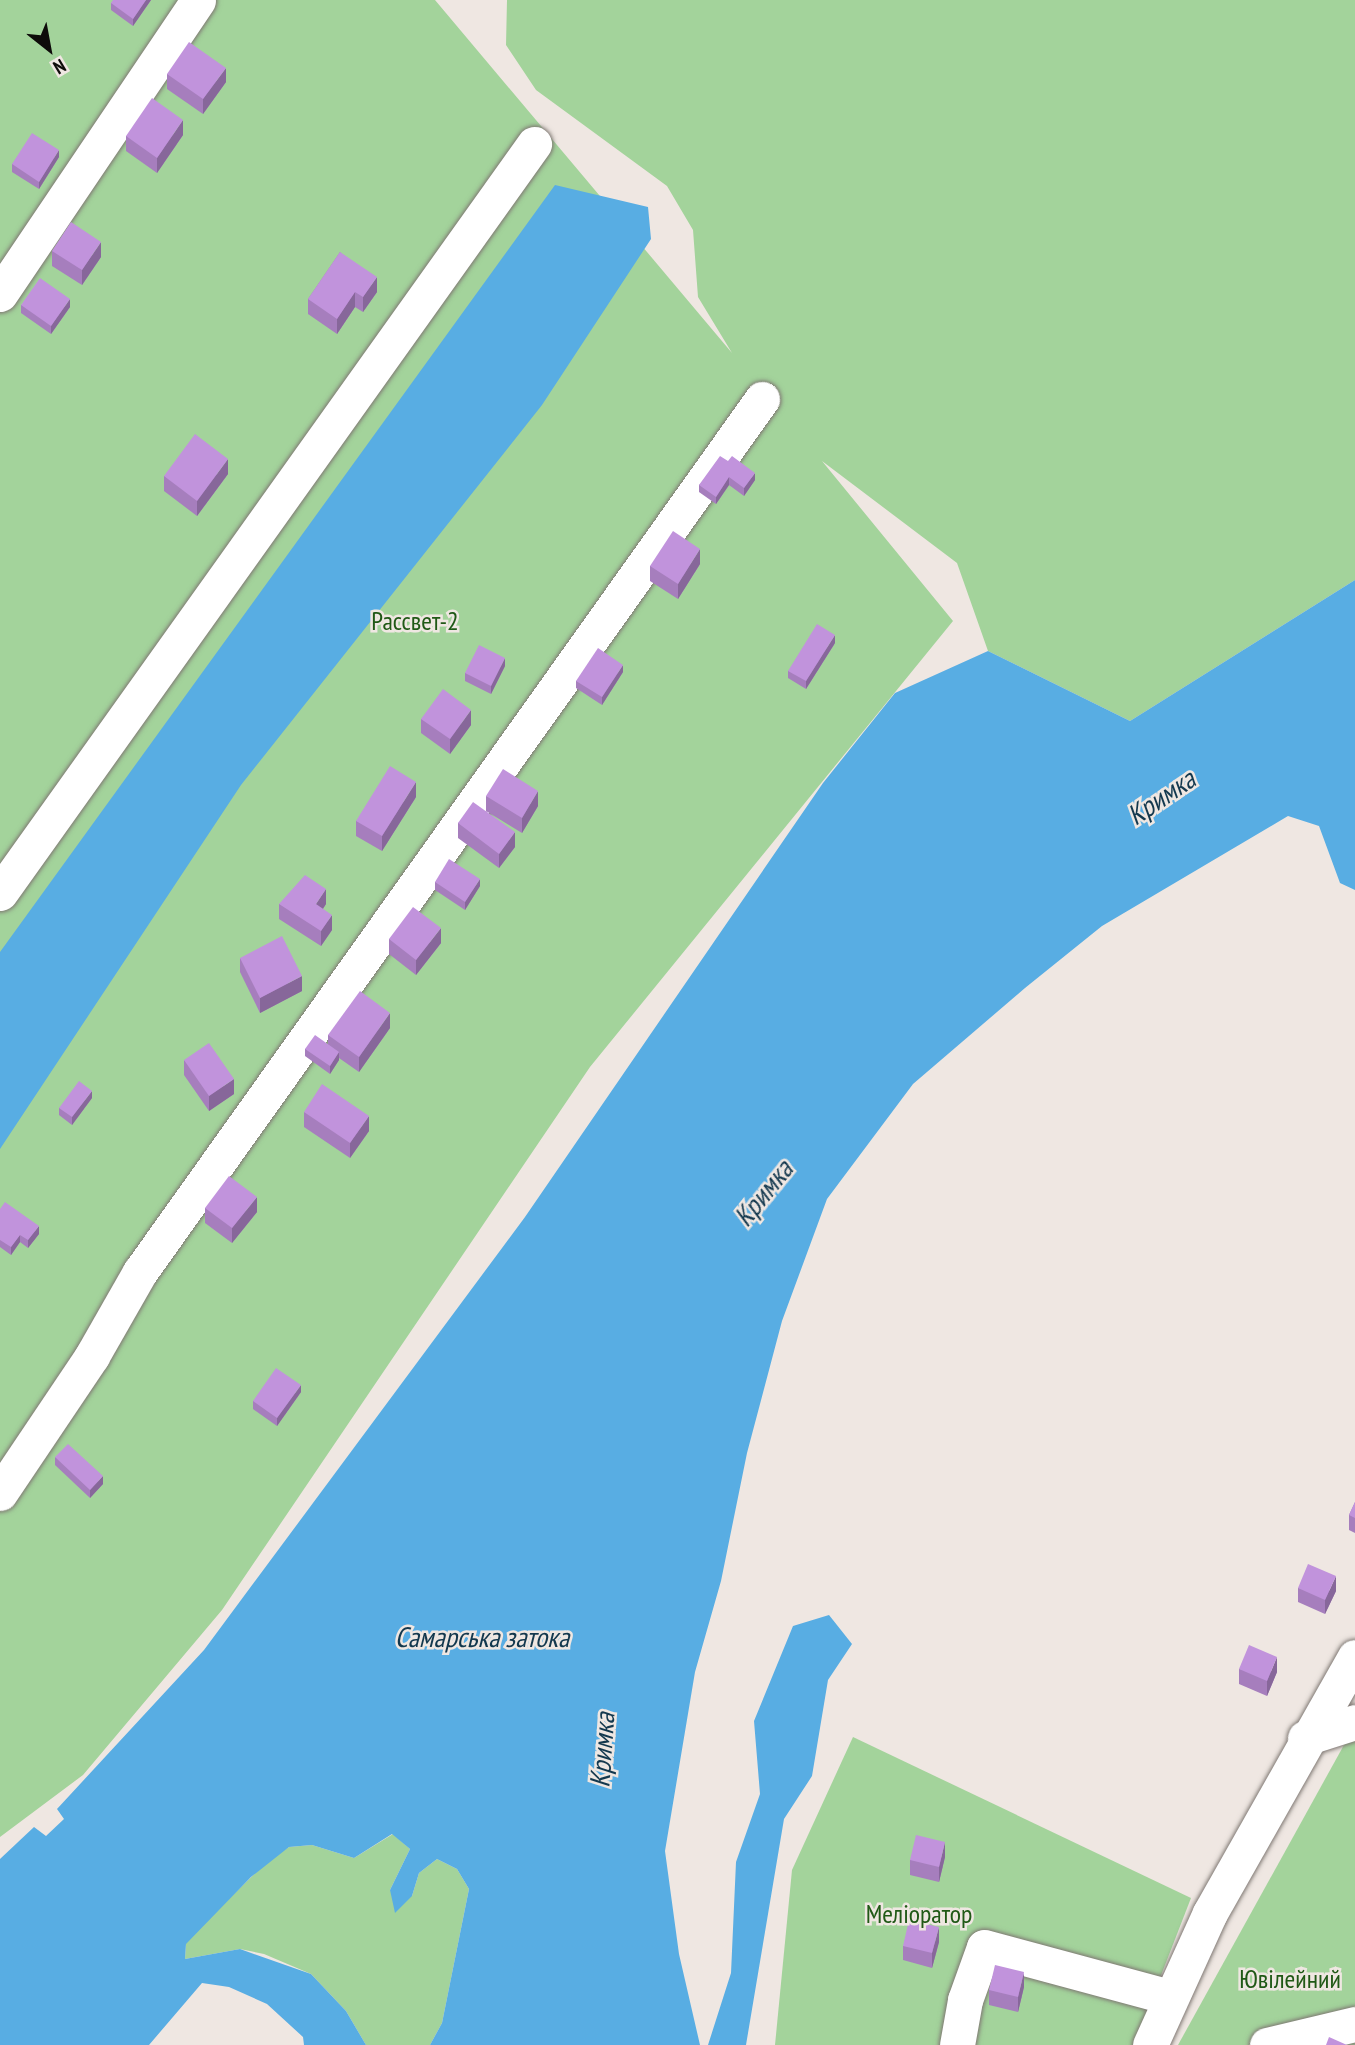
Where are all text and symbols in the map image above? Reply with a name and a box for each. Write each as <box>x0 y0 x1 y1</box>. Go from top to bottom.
north arrow <box>14 14 84 84</box>
text: N <box>49 54 70 80</box>
park label: Рассвет-2 <box>371 605 459 637</box>
water label: Кримка <box>1121 762 1201 832</box>
water label: Кримка <box>726 1153 800 1233</box>
water label: Самарська затока <box>395 1620 569 1654</box>
water label: Кримка <box>583 1711 621 1789</box>
park label: Меліоратор <box>866 1898 972 1930</box>
park label: Ювілейний <box>1239 1963 1341 1995</box>

